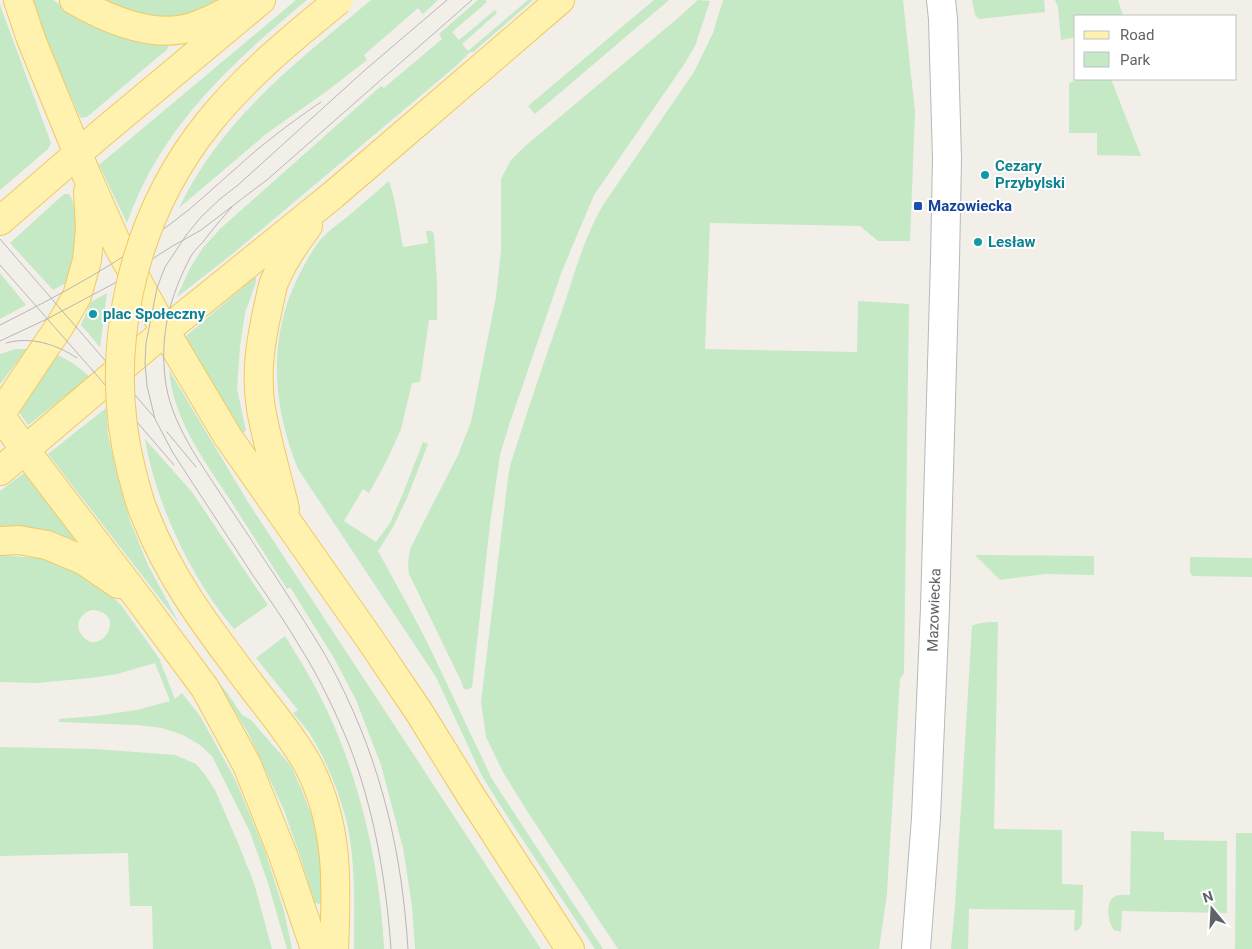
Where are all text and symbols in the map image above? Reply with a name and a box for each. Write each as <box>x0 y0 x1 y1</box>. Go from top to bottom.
legend <box>1074 15 1237 80</box>
text: Road <box>1120 26 1154 44</box>
text: Park <box>1120 51 1151 69</box>
place label: Cezary Przybylski <box>995 157 1065 192</box>
marker: Cezary Przybylski <box>979 169 991 181</box>
place label: Mazowiecka <box>928 197 1012 215</box>
marker: Mazowiecka <box>912 200 924 212</box>
place label: Lesław <box>988 233 1036 251</box>
marker: Lesław <box>972 236 984 248</box>
place label: plac Społeczny <box>103 305 206 323</box>
marker: plac Społeczny <box>87 308 99 320</box>
street label: Mazowiecka <box>924 568 944 652</box>
north arrow <box>1187 884 1237 934</box>
text: N <box>1201 887 1215 906</box>

